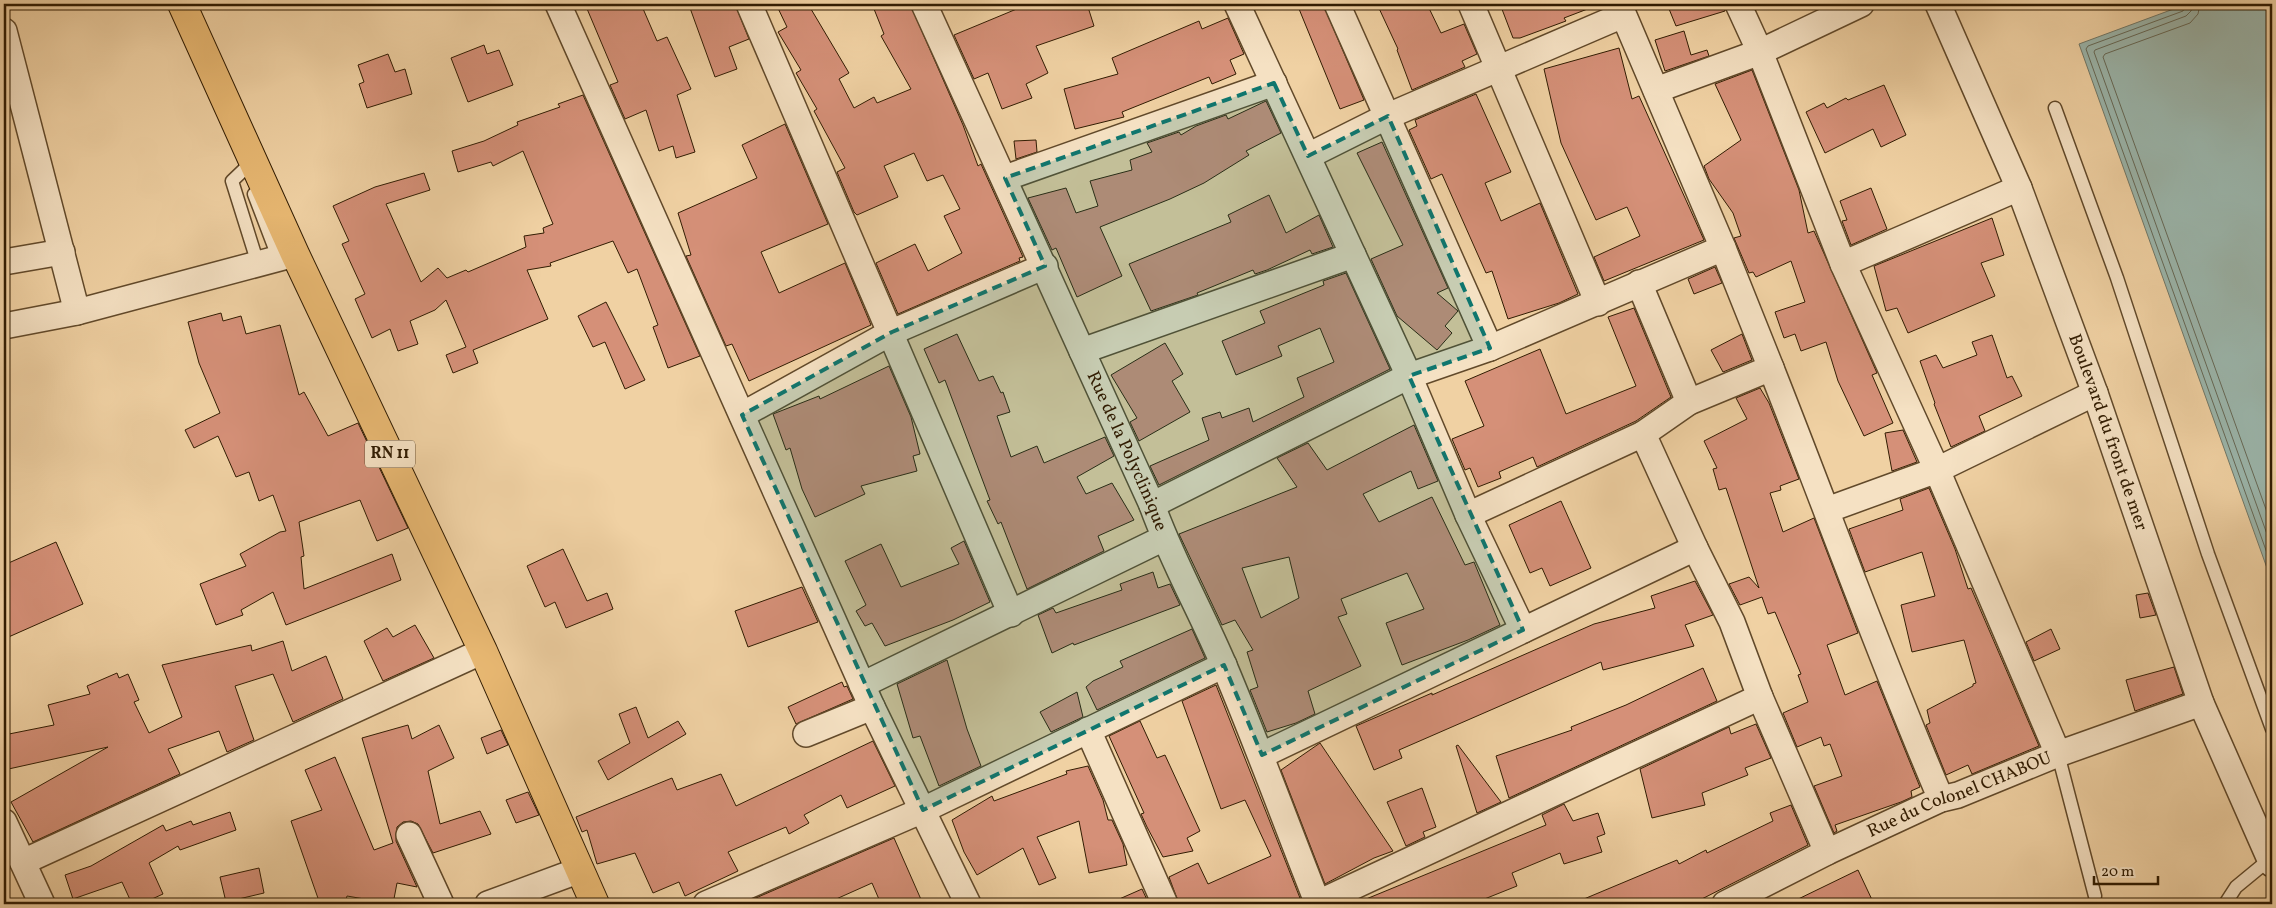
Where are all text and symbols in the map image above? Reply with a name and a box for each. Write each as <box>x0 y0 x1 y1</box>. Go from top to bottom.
street label: Boulevard du front de mer <box>2062 330 2154 534</box>
street label: Rue de la Polyclinique <box>1080 367 1173 535</box>
road number: RN 11 <box>365 440 415 468</box>
street label: Rue du Colonel CHABOU <box>1863 745 2055 844</box>
scale bar <box>2094 853 2157 885</box>
text: 20 m <box>2101 862 2134 883</box>

